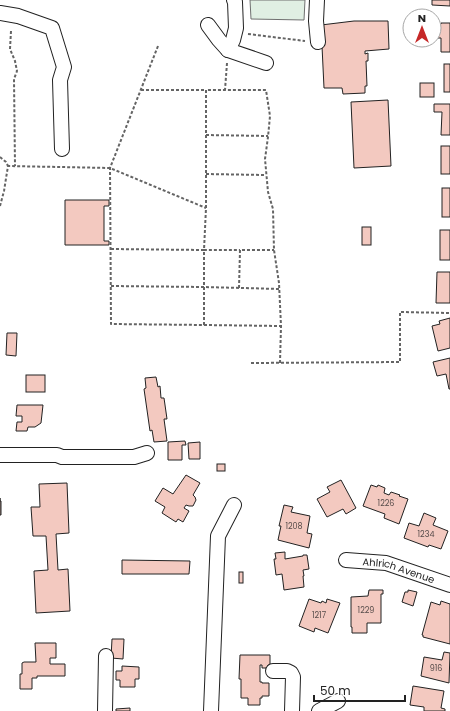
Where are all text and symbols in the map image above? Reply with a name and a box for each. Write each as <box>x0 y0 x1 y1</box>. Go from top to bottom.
north arrow <box>402 8 442 48</box>
text: N <box>418 10 426 26</box>
house number: 1226 <box>378 498 394 509</box>
house number: 1208 <box>285 521 303 532</box>
house number: 1234 <box>418 529 434 540</box>
street label: Ahlrich Avenue <box>362 554 437 587</box>
house number: 1229 <box>358 605 374 616</box>
house number: 1217 <box>312 610 327 621</box>
house number: 916 <box>430 663 442 674</box>
scale bar <box>314 677 405 703</box>
text: 50 m <box>320 682 351 699</box>

